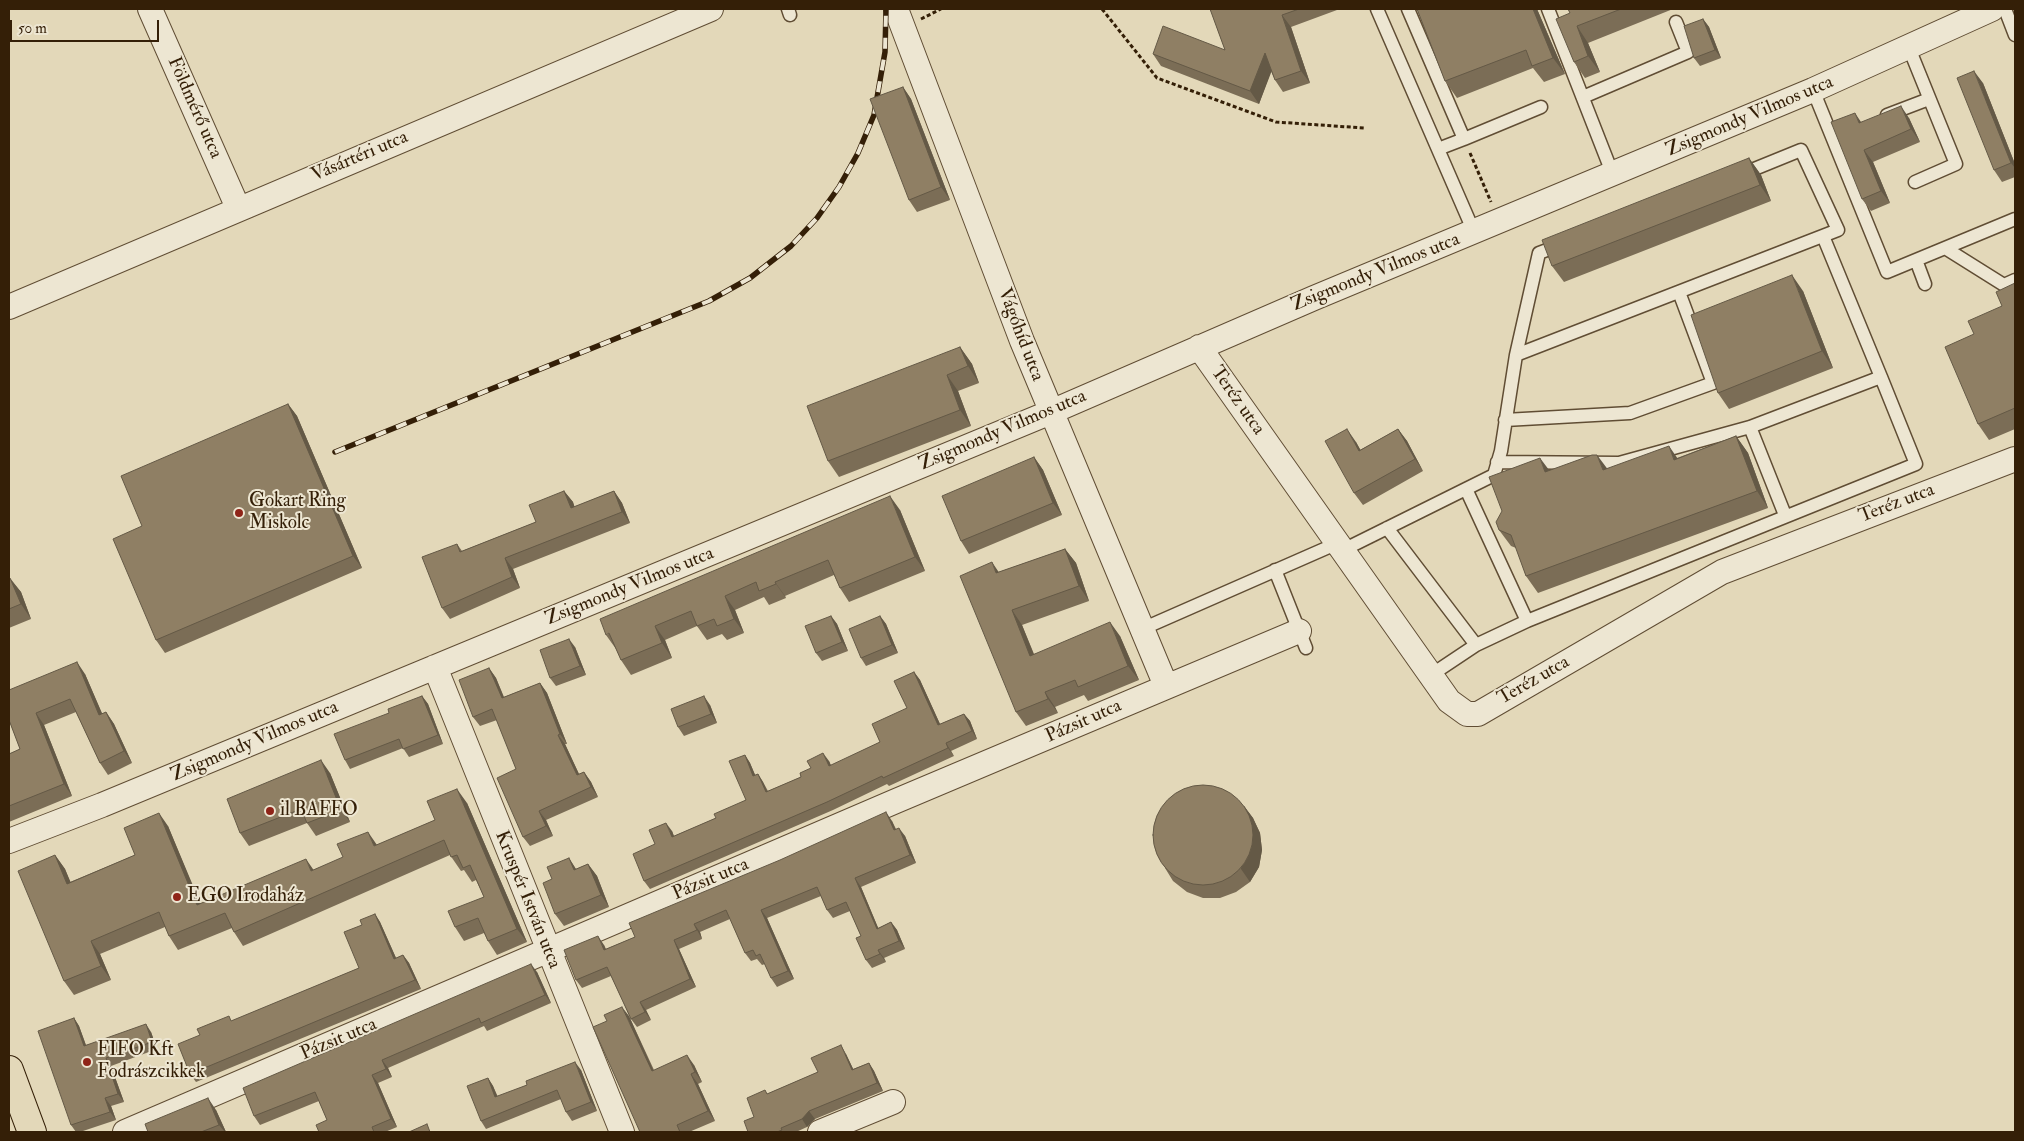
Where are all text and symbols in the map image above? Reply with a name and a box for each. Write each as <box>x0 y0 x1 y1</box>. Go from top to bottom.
scale bar <box>12 10 161 42</box>
text: 50 m <box>18 19 47 38</box>
street label: Földmérő utca <box>161 54 227 162</box>
street label: Zsigmondy Vilmos utca <box>1663 71 1837 163</box>
street label: Vásártéri utca <box>308 126 412 188</box>
street label: Zsigmondy Vilmos utca <box>1289 229 1463 317</box>
street label: Vágóhíd utca <box>992 285 1048 385</box>
street label: Teréz utca <box>1205 362 1269 440</box>
street label: Zsigmondy Vilmos utca <box>916 385 1090 477</box>
street label: Teréz utca <box>1856 479 1938 529</box>
place label: Gokart Ring Miskolc <box>249 491 346 535</box>
marker: Gokart Ring Miskolc <box>233 507 245 519</box>
street label: Zsigmondy Vilmos utca <box>543 543 717 631</box>
street label: Teréz utca <box>1494 651 1574 711</box>
street label: Pázsit utca <box>1043 695 1125 749</box>
street label: Zsigmondy Vilmos utca <box>168 696 342 788</box>
place label: il BAFFO <box>280 800 358 822</box>
marker: il BAFFO <box>264 805 276 817</box>
street label: Kruspér István utca <box>489 828 565 972</box>
street label: Pázsit utca <box>669 854 753 906</box>
place label: EGO Irodaház <box>187 886 304 908</box>
marker: EGO Irodaház <box>171 891 183 903</box>
street label: Pázsit utca <box>297 1014 381 1066</box>
place label: FIFO Kft Fodrászcikkek <box>97 1040 205 1084</box>
marker: FIFO Kft Fodrászcikkek <box>81 1056 93 1068</box>

